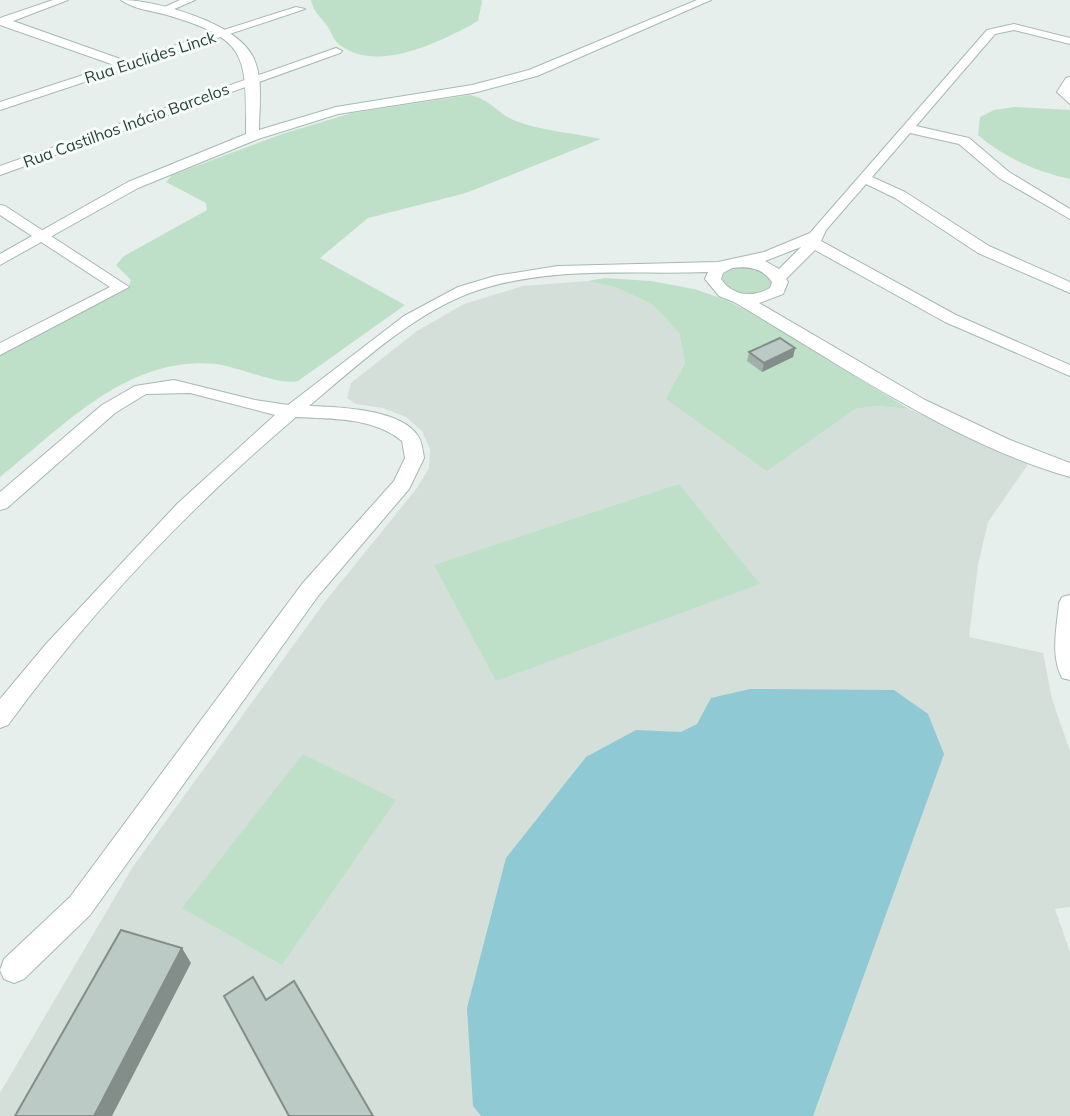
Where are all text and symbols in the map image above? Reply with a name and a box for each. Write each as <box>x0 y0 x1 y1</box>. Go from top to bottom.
street label: Rua Euclides Linck <box>82 26 219 88</box>
street label: Rua Castilhos Inácio Barcelos <box>20 78 232 172</box>

